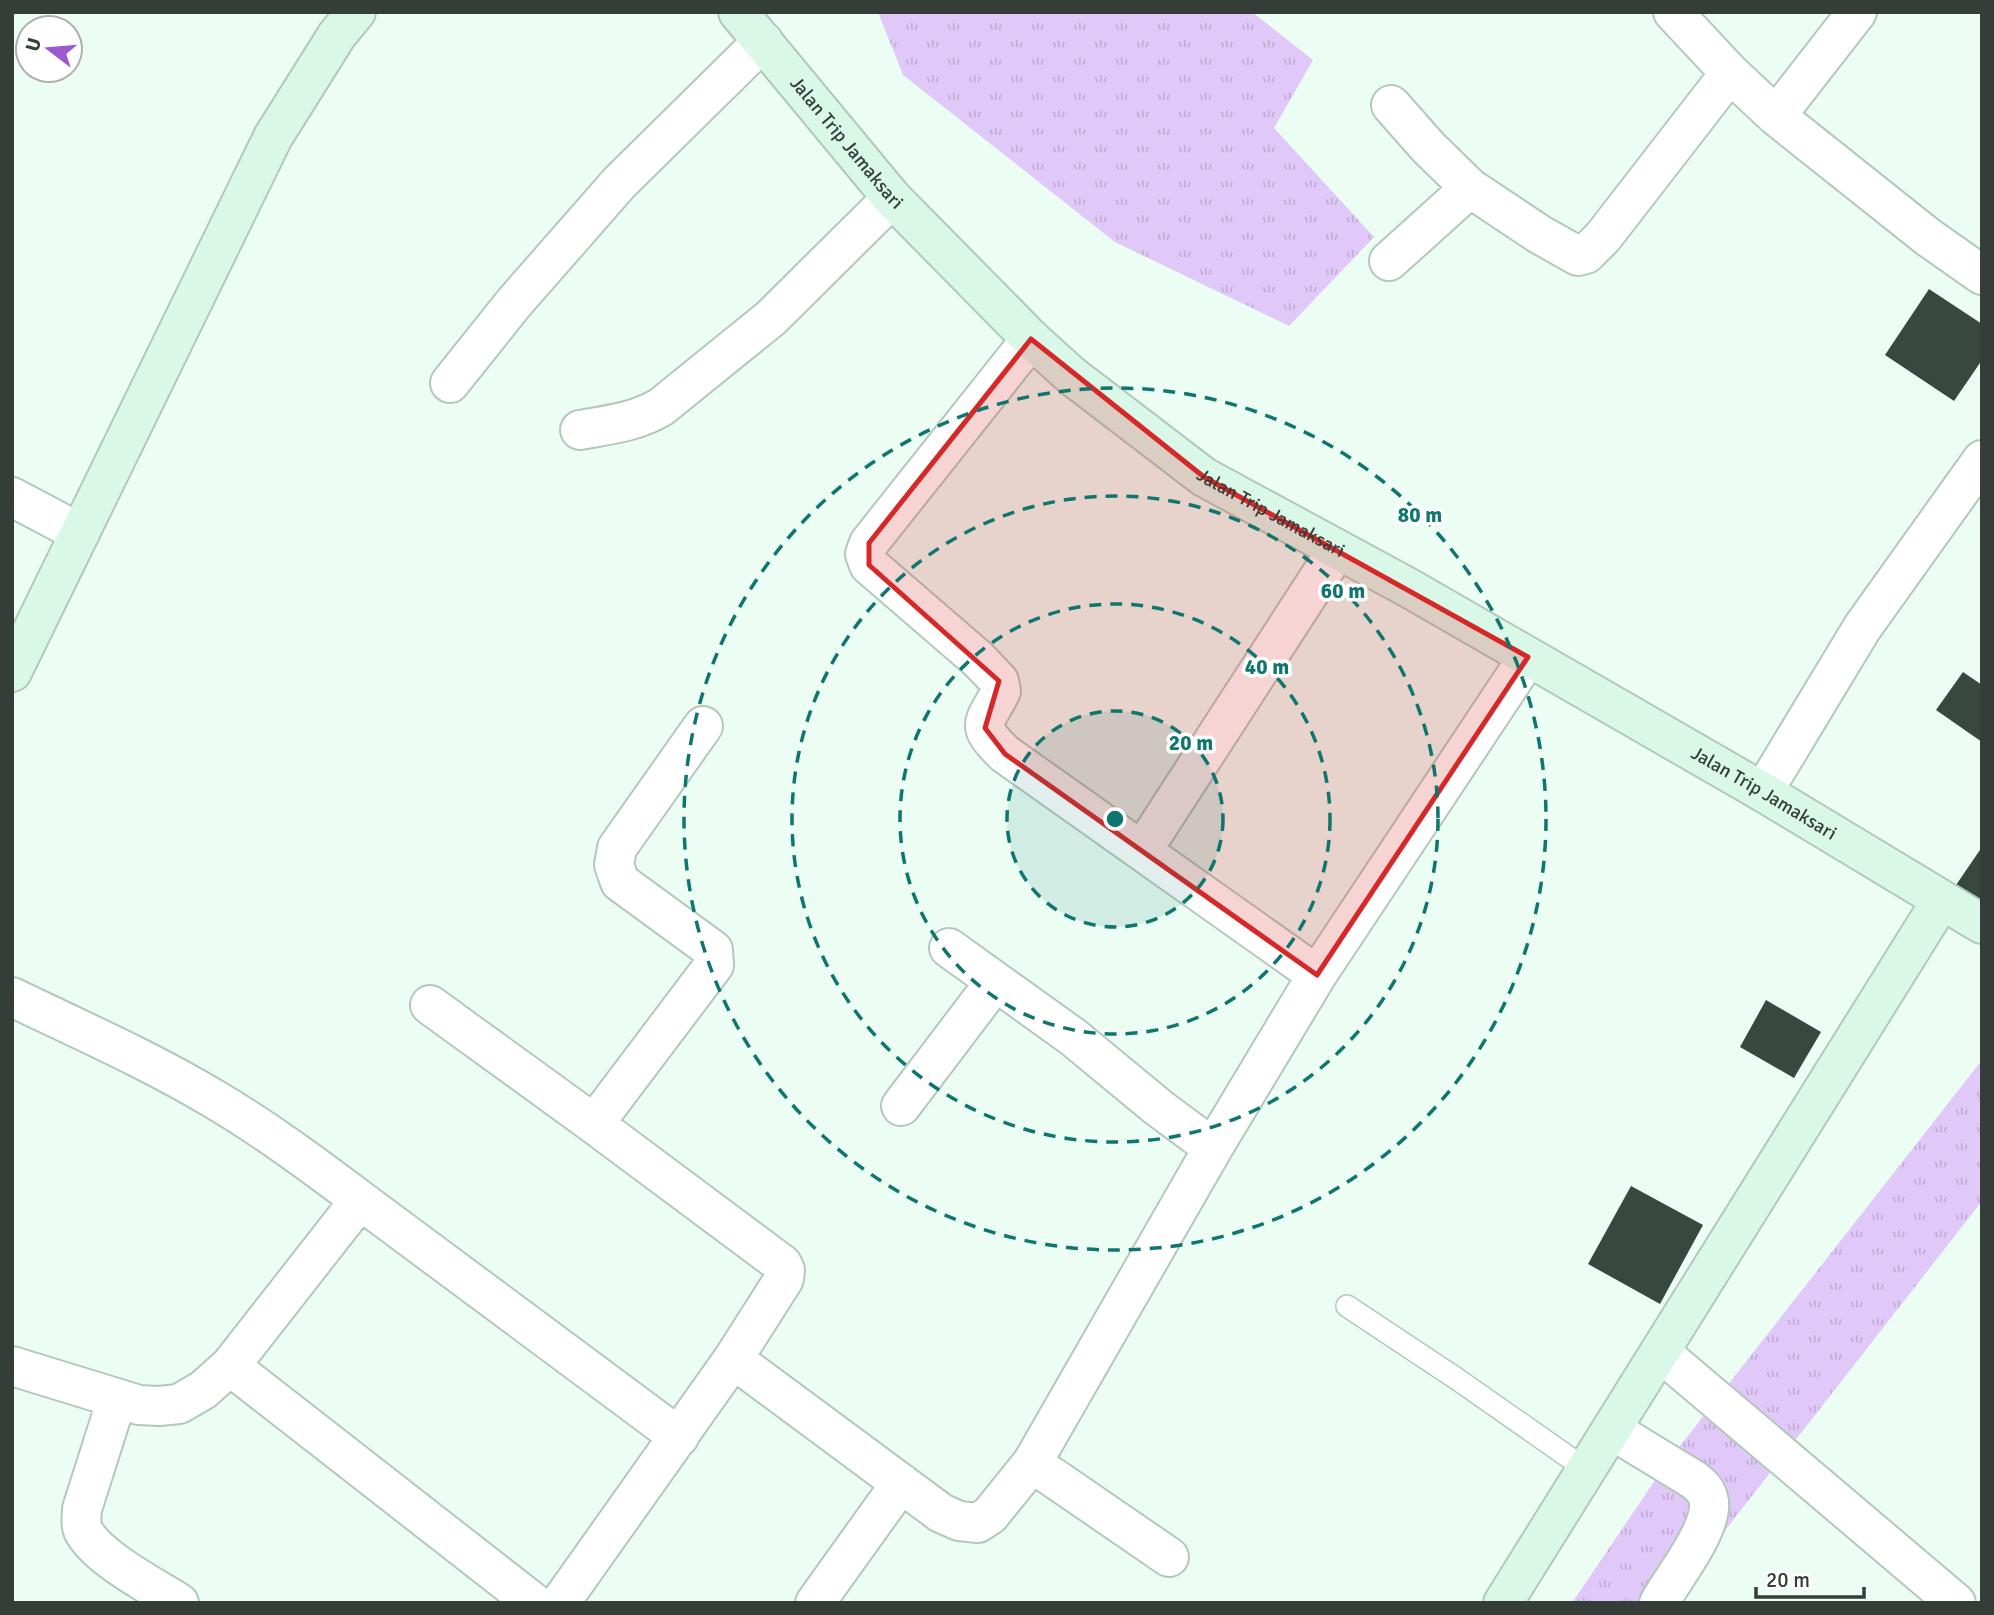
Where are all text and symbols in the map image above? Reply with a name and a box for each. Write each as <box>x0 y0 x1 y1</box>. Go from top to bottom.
north arrow <box>14 14 84 84</box>
text: U <box>20 35 47 54</box>
street label: Jalan Trip Jamaksari <box>785 72 908 214</box>
street label: Jalan Trip Jamaksari <box>1192 464 1349 563</box>
text: 80 m <box>1398 502 1442 528</box>
text: 60 m <box>1321 578 1365 604</box>
text: 40 m <box>1245 654 1289 680</box>
text: 20 m <box>1169 730 1213 756</box>
street label: Jalan Trip Jamaksari <box>1687 741 1841 846</box>
centre of rings <box>1103 807 1127 831</box>
scale bar <box>1756 1556 1864 1600</box>
text: 20 m <box>1766 1567 1810 1593</box>

